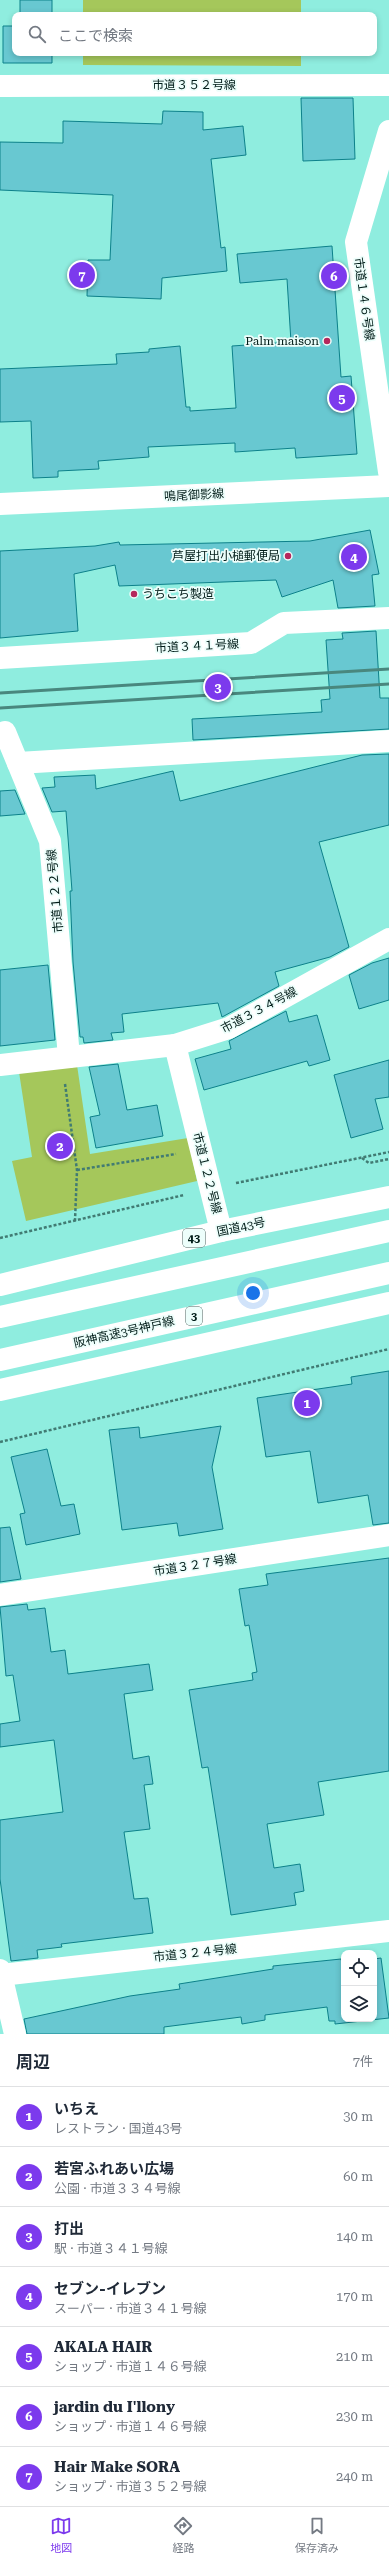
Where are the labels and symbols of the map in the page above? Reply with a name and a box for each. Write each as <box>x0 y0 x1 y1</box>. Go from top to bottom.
street label: 市道３５２号線 <box>152 78 236 92</box>
street label: 市道１４６号線 <box>351 256 377 342</box>
pin: 7 <box>69 260 95 290</box>
pin: 6 <box>321 261 347 291</box>
place label: Palm maison <box>245 334 319 348</box>
marker: Palm maison <box>322 336 332 346</box>
pin: 5 <box>329 383 355 413</box>
street label: 鳴尾御影線 <box>164 486 224 504</box>
pin: 4 <box>341 542 367 572</box>
place label: 芦屋打出小槌郵便局 <box>172 549 280 563</box>
marker: 芦屋打出小槌郵便局 <box>283 551 293 561</box>
place label: うちこち製造 <box>142 587 214 601</box>
marker: うちこち製造 <box>129 589 139 599</box>
street label: 市道３４１号線 <box>155 637 239 655</box>
pin: 3 <box>205 672 231 702</box>
street label: 市道１２２号線 <box>44 849 66 933</box>
street label: 市道３３４号線 <box>219 984 299 1036</box>
pin: 2 <box>47 1131 73 1161</box>
street label: 市道１２２号線 <box>190 1131 224 1215</box>
street label: 国道43号 <box>215 1215 267 1239</box>
road number: 43 <box>183 1229 205 1247</box>
your location <box>243 1283 263 1303</box>
road number: 3 <box>186 1307 202 1325</box>
street label: 阪神高速3号神戸線 <box>72 1314 176 1350</box>
pin: 1 <box>294 1388 320 1418</box>
street label: 市道３２７号線 <box>152 1552 238 1578</box>
street label: 市道３２４号線 <box>152 1942 238 1964</box>

